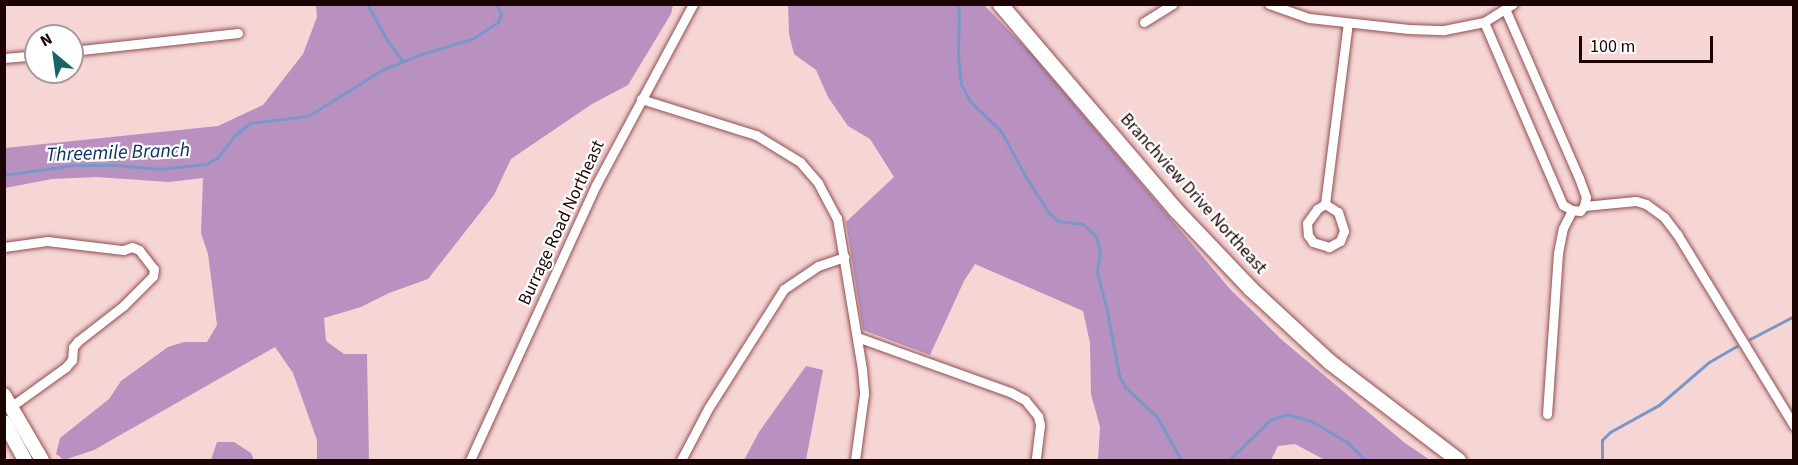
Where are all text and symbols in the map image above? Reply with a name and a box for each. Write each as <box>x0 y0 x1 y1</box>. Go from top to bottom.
north arrow <box>24 24 84 84</box>
scale bar <box>1582 24 1716 62</box>
text: N <box>36 28 56 52</box>
text: 100 m <box>1590 34 1635 59</box>
street label: Branchview Drive Northeast <box>1115 109 1271 279</box>
street label: Burrage Road Northeast <box>514 137 610 309</box>
water label: Threemile Branch <box>46 138 190 168</box>

